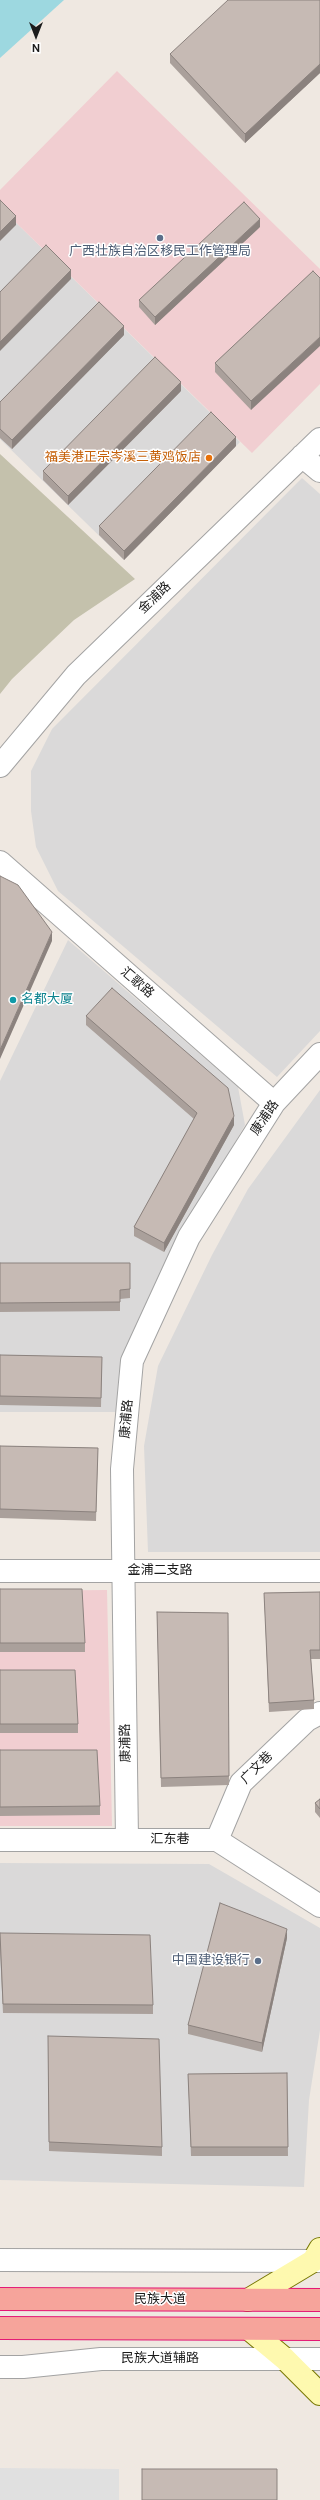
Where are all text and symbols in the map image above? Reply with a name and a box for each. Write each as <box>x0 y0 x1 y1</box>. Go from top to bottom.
north arrow <box>16 16 56 56</box>
text: N <box>32 41 40 55</box>
marker: 广西壮族自治区移民工作管理局 <box>155 233 165 243</box>
place label: 广西壮族自治区移民工作管理局 <box>69 244 251 260</box>
place label: 福美港正宗岑溪三黄鸡饭店 <box>45 450 201 466</box>
marker: 福美港正宗岑溪三黄鸡饭店 <box>204 453 214 463</box>
street label: 金浦路 <box>136 579 174 617</box>
street label: 汇歌路 <box>117 964 157 1002</box>
place label: 名都大厦 <box>21 992 73 1008</box>
marker: 名都大厦 <box>8 995 18 1005</box>
street label: 康浦路 <box>248 1097 282 1139</box>
street label: 康浦路 <box>118 1399 136 1439</box>
street label: 金浦二支路 <box>128 1563 192 1579</box>
street label: 康浦路 <box>118 1723 134 1763</box>
street label: 广文巷 <box>238 1749 276 1787</box>
street label: 汇东巷 <box>151 1832 189 1848</box>
place label: 中国建设银行 <box>172 1953 250 1969</box>
marker: 中国建设银行 <box>253 1956 263 1966</box>
street label: 民族大道 <box>134 2292 186 2308</box>
street label: 民族大道辅路 <box>121 2351 199 2367</box>

